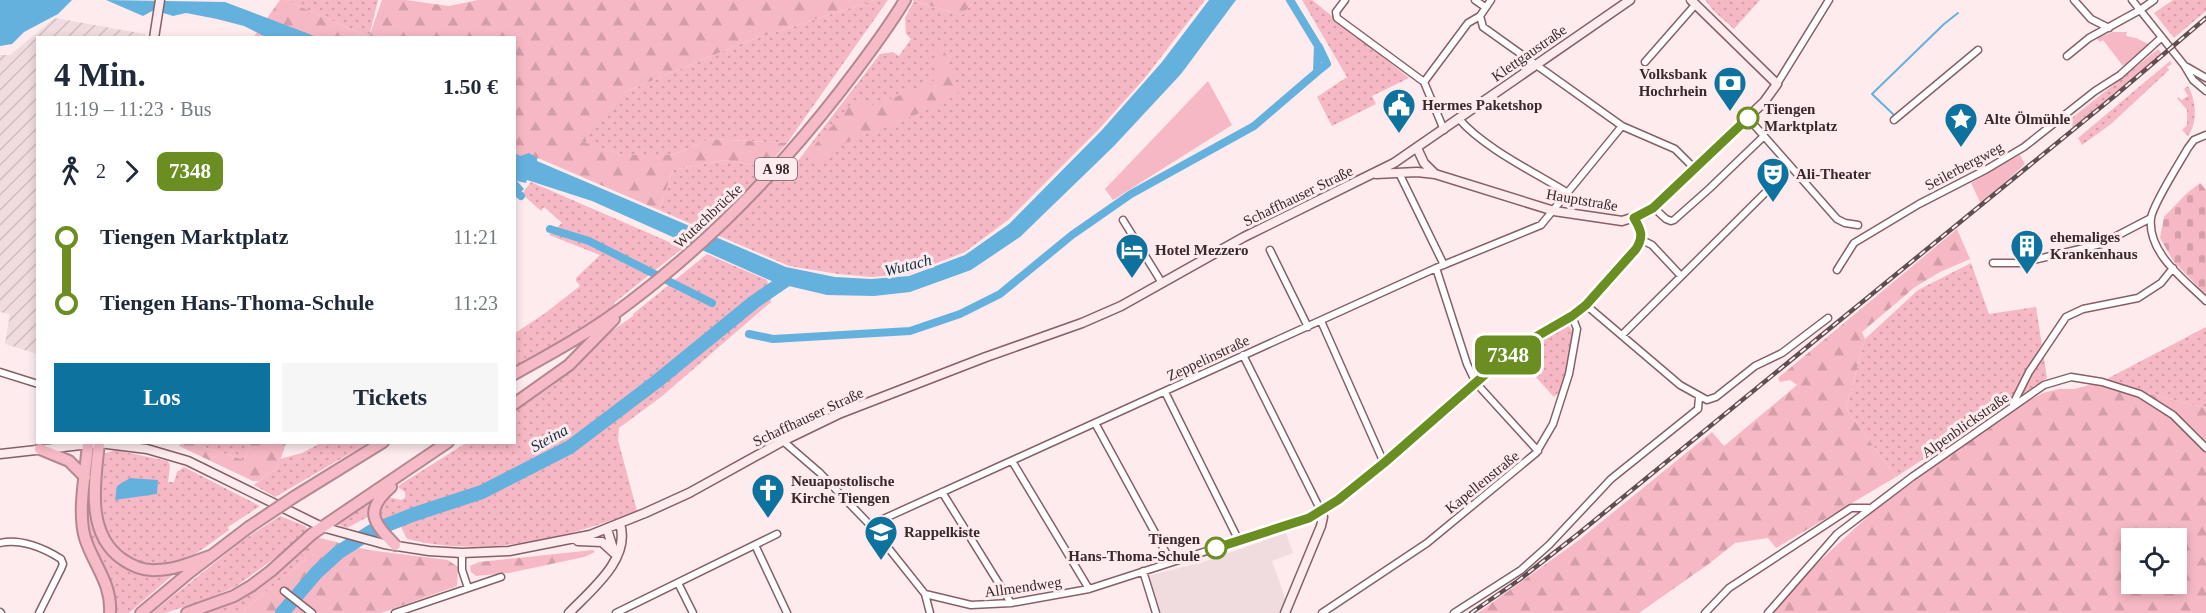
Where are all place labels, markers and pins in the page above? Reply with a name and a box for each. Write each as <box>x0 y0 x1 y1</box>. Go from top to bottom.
bank icon: Volksbank Hochrhein <box>1712 65 1748 112</box>
place label: Volksbank Hochrhein <box>1639 66 1708 99</box>
public building icon: Hermes Paketshop <box>1381 87 1417 134</box>
place label: Hermes Paketshop <box>1422 97 1542 113</box>
place label: Tiengen Marktplatz <box>1764 101 1838 134</box>
place icon: Alte Ölmühle <box>1943 101 1979 148</box>
marker: Tiengen Marktplatz <box>1737 107 1759 129</box>
place label: Alte Ölmühle <box>1984 111 2071 127</box>
theatre icon: Ali-Theater <box>1755 156 1791 203</box>
place label: Ali-Theater <box>1796 166 1871 182</box>
building icon: ehemaliges Krankenhaus <box>2009 228 2045 275</box>
place label: ehemaliges Krankenhaus <box>2050 229 2138 262</box>
hotel icon: Hotel Mezzero <box>1114 232 1150 279</box>
place label: Hotel Mezzero <box>1155 242 1248 258</box>
church icon: Neuapostolische Kirche Tiengen <box>750 472 786 519</box>
place label: Neuapostolische Kirche Tiengen <box>791 473 895 506</box>
school or university icon: Rappelkiste <box>863 514 899 561</box>
place label: Rappelkiste <box>904 524 980 540</box>
place label: Tiengen Hans-Thoma-Schule <box>1068 531 1201 564</box>
marker: Tiengen Hans-Thoma-Schule <box>1205 537 1227 559</box>

